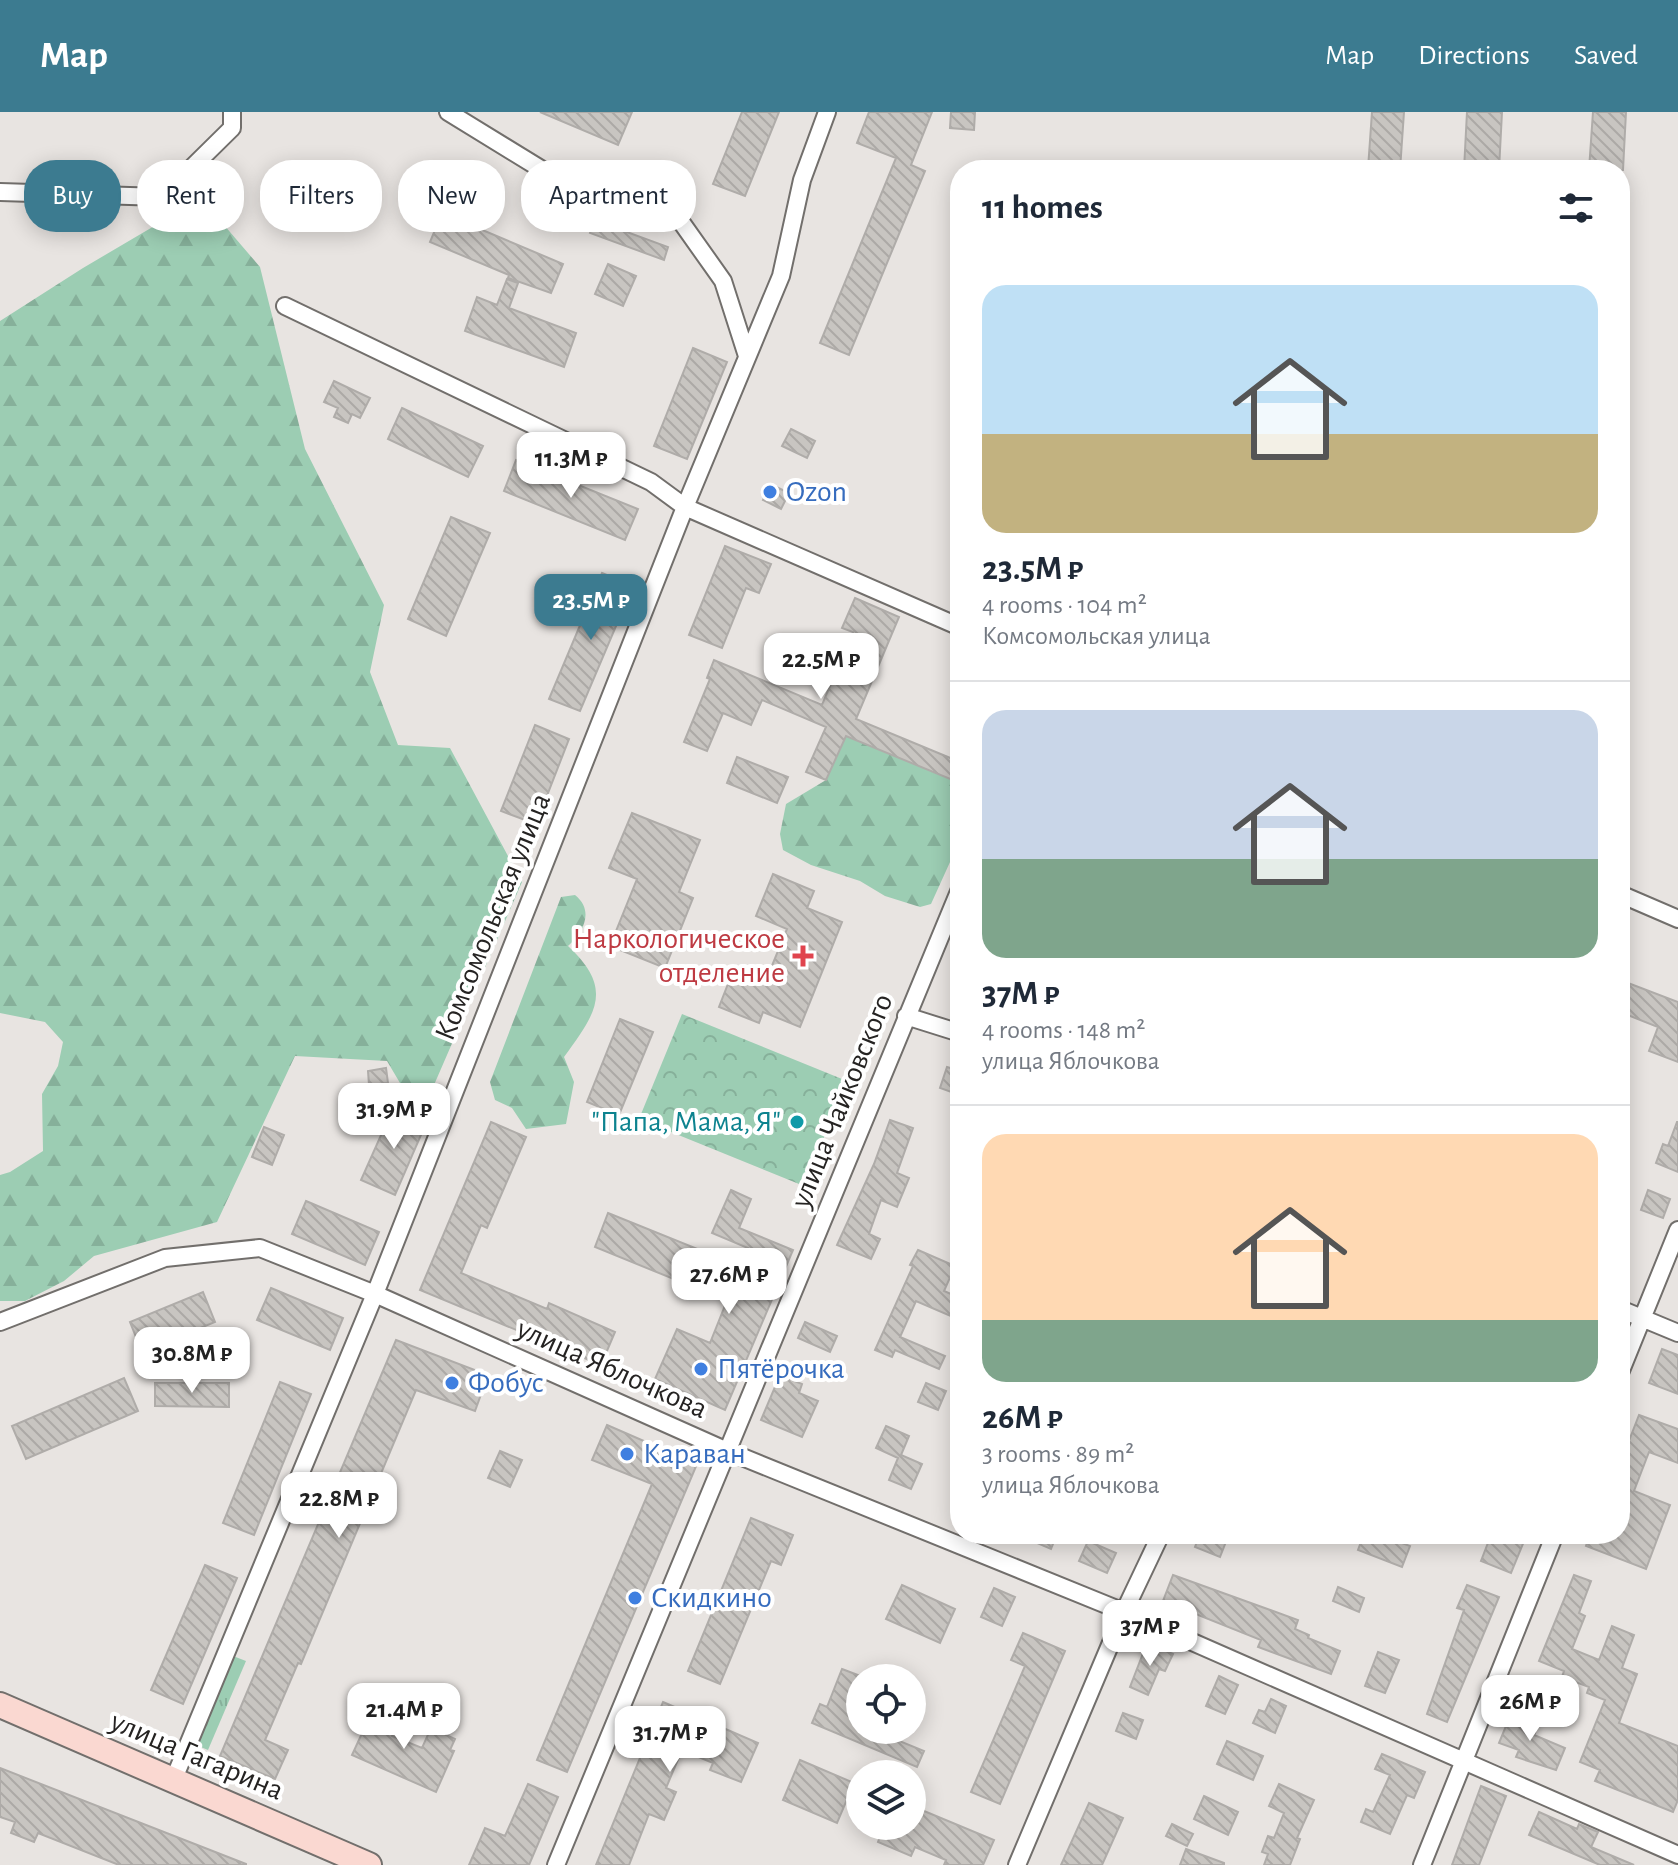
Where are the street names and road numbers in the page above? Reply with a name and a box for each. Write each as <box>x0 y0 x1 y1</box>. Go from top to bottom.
street label: Комсомольская улица <box>430 789 556 1045</box>
street label: улица Чайковского <box>785 990 899 1213</box>
street label: улица Яблочкова <box>511 1313 712 1424</box>
street label: улица Гагарина <box>105 1706 288 1806</box>

